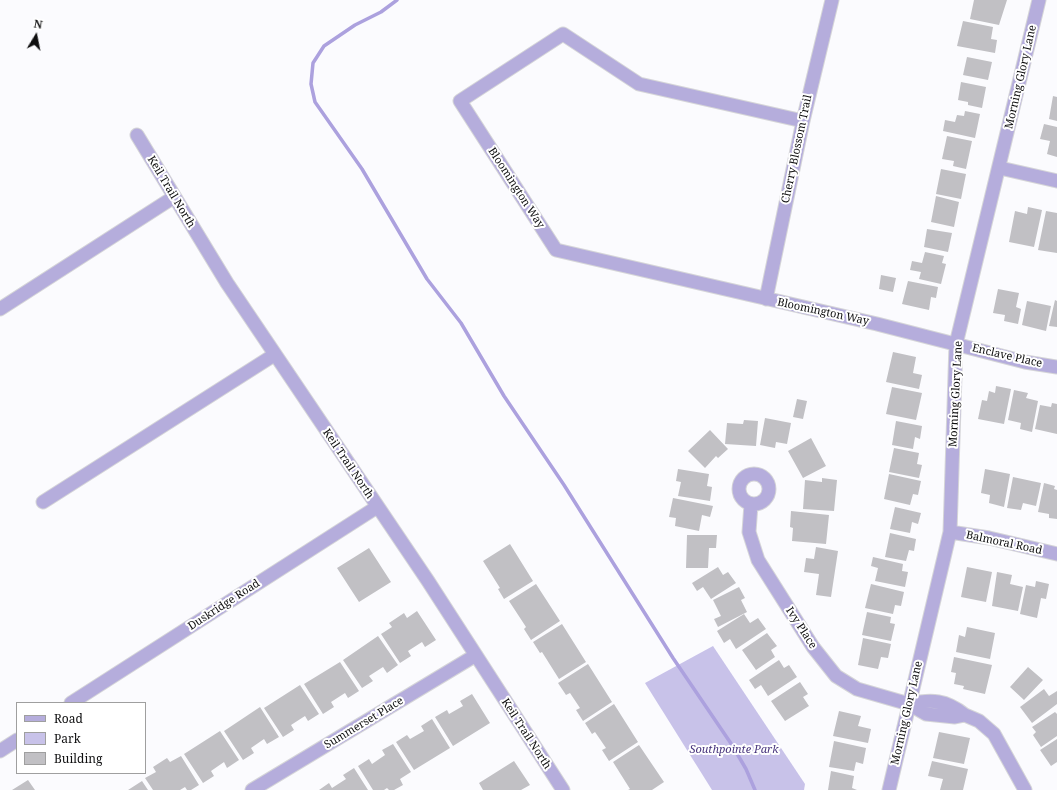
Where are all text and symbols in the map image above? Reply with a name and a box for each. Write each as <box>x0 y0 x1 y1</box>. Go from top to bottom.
north arrow <box>16 16 56 56</box>
text: N <box>33 16 44 32</box>
street label: Morning Glory Lane <box>1003 24 1039 130</box>
street label: Cherry Blossom Trail <box>779 94 815 204</box>
street label: Bloomington Way <box>485 145 547 231</box>
street label: Keil Trail North <box>144 154 198 230</box>
street label: Bloomington Way <box>776 296 870 328</box>
street label: Morning Glory Lane <box>947 341 965 447</box>
street label: Enclave Place <box>971 342 1043 370</box>
street label: Keil Trail North <box>320 426 376 502</box>
street label: Balmoral Road <box>965 528 1043 558</box>
street label: Duskridge Road <box>186 577 262 633</box>
street label: Ivy Place <box>783 605 819 651</box>
street label: Morning Glory Lane <box>889 660 925 766</box>
street label: Summerset Place <box>322 694 406 752</box>
street label: Keil Trail North <box>498 696 554 772</box>
legend <box>16 702 146 774</box>
text: Road <box>54 710 83 727</box>
text: Park <box>54 730 81 747</box>
park label: Southpointe Park <box>689 743 779 757</box>
text: Building <box>54 750 102 767</box>

